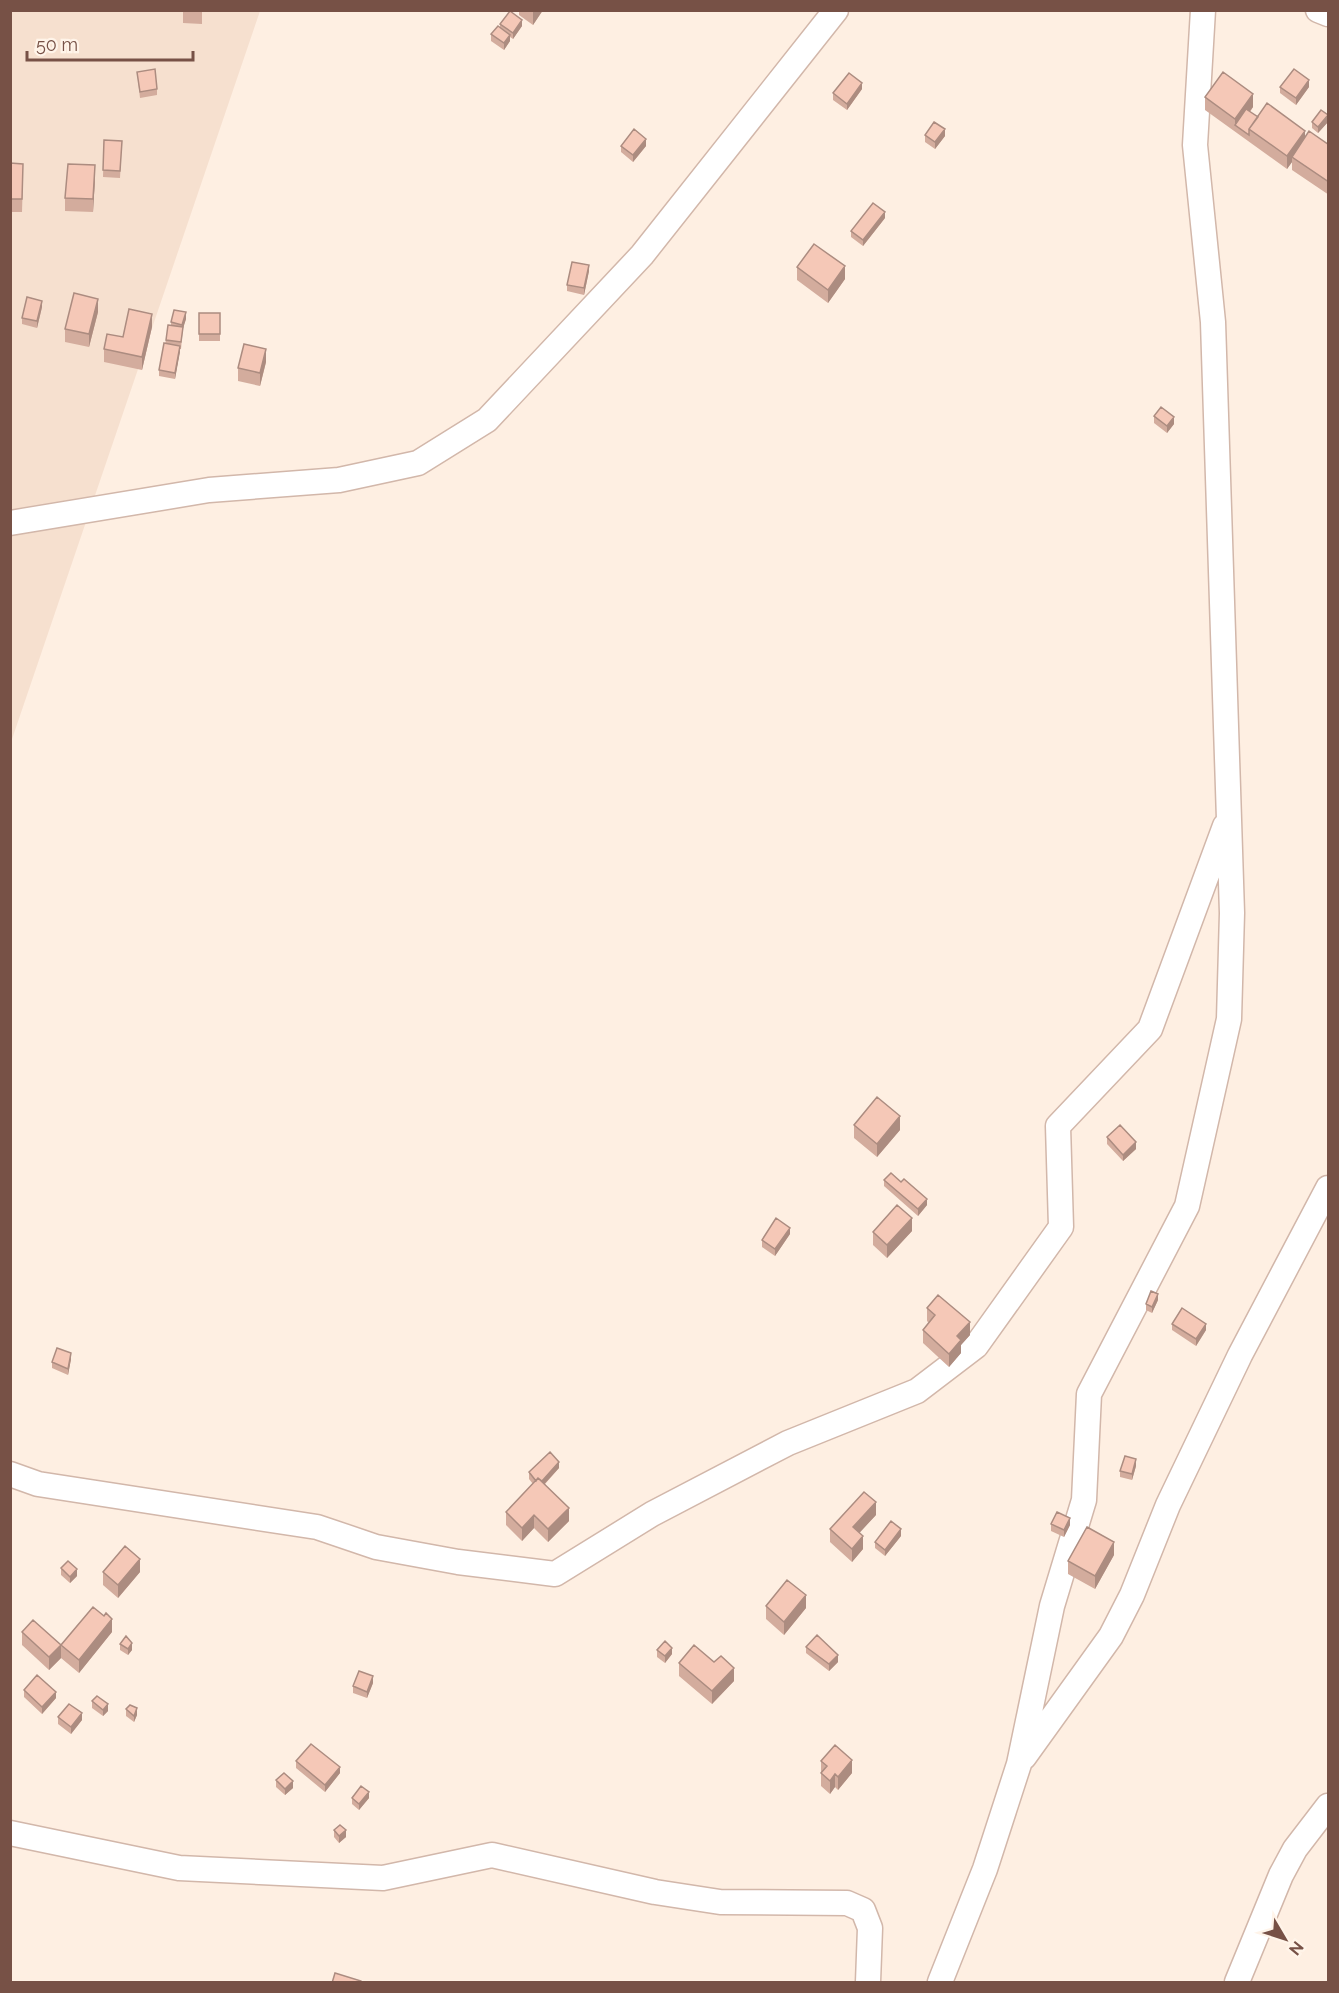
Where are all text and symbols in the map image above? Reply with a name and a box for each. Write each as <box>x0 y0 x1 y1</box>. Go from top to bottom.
scale bar <box>27 24 194 62</box>
text: 50 m <box>36 34 78 55</box>
north arrow <box>1255 1909 1315 1969</box>
text: N <box>1285 1937 1307 1959</box>

